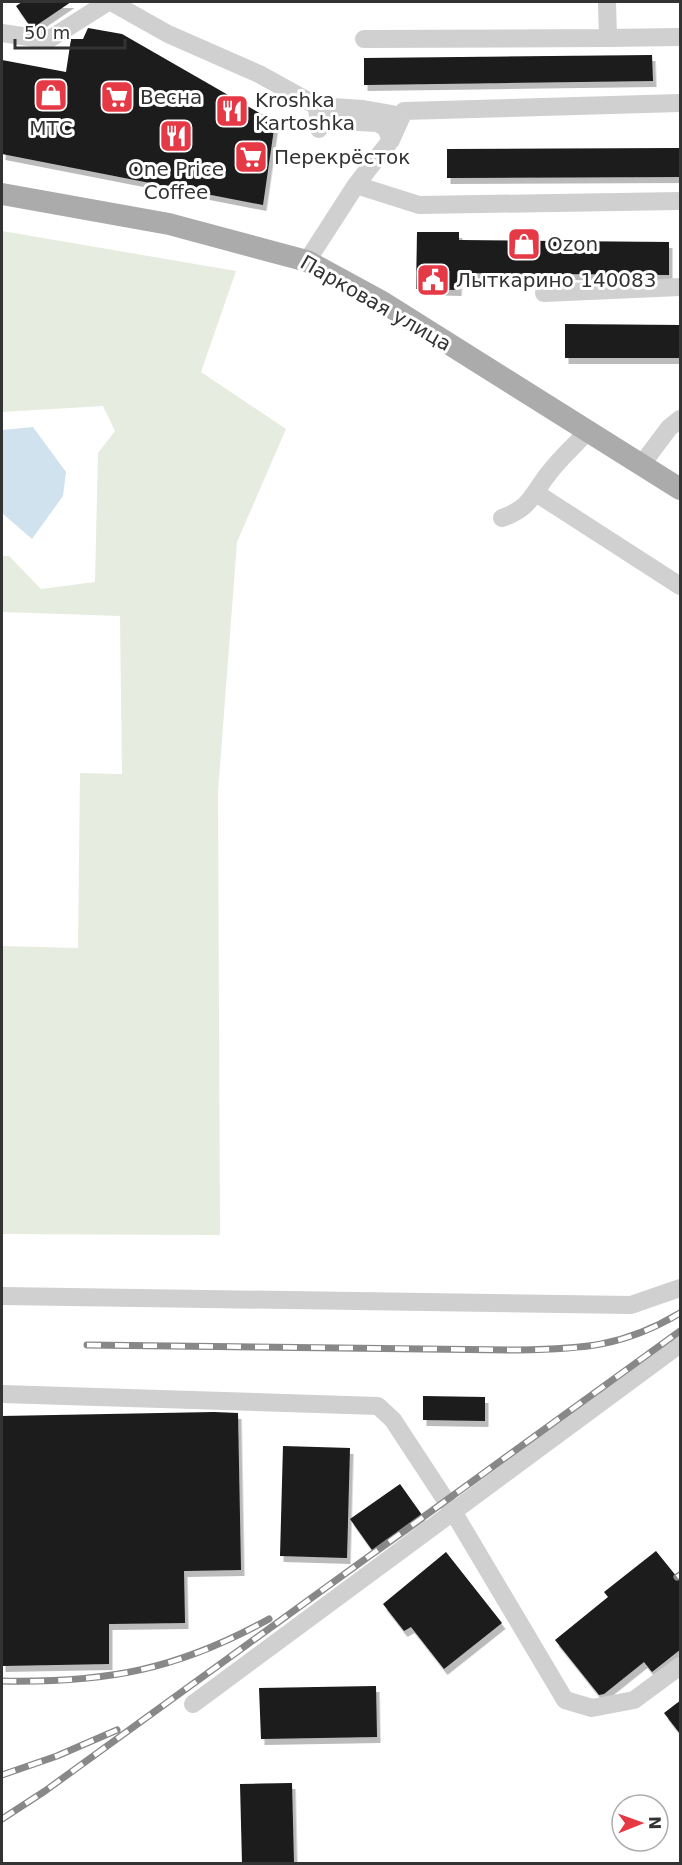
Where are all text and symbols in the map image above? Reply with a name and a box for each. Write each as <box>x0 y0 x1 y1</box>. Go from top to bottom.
scale bar <box>15 12 124 50</box>
text: 50 m <box>24 22 70 43</box>
shop icon: МТС <box>33 77 69 113</box>
supermarket icon: Весна <box>99 79 135 115</box>
place label: Весна <box>140 85 202 109</box>
place label: Kroshka Kartoshka <box>255 88 355 135</box>
restaurant icon: Kroshka Kartoshka <box>214 93 250 129</box>
place label: МТС <box>29 116 73 140</box>
restaurant icon: One Price Coffee <box>158 118 194 154</box>
supermarket icon: Перекрёсток <box>233 139 269 175</box>
place label: Перекрёсток <box>274 145 410 169</box>
place label: One Price Coffee <box>128 157 224 204</box>
shop icon: Ozon <box>506 226 542 262</box>
place label: Ozon <box>547 232 598 256</box>
street label: Парковая улица <box>296 250 456 356</box>
public building icon: Лыткарино 140083 <box>415 262 451 298</box>
place label: Лыткарино 140083 <box>456 268 657 292</box>
north arrow <box>610 1793 670 1853</box>
text: N <box>645 1816 664 1830</box>

